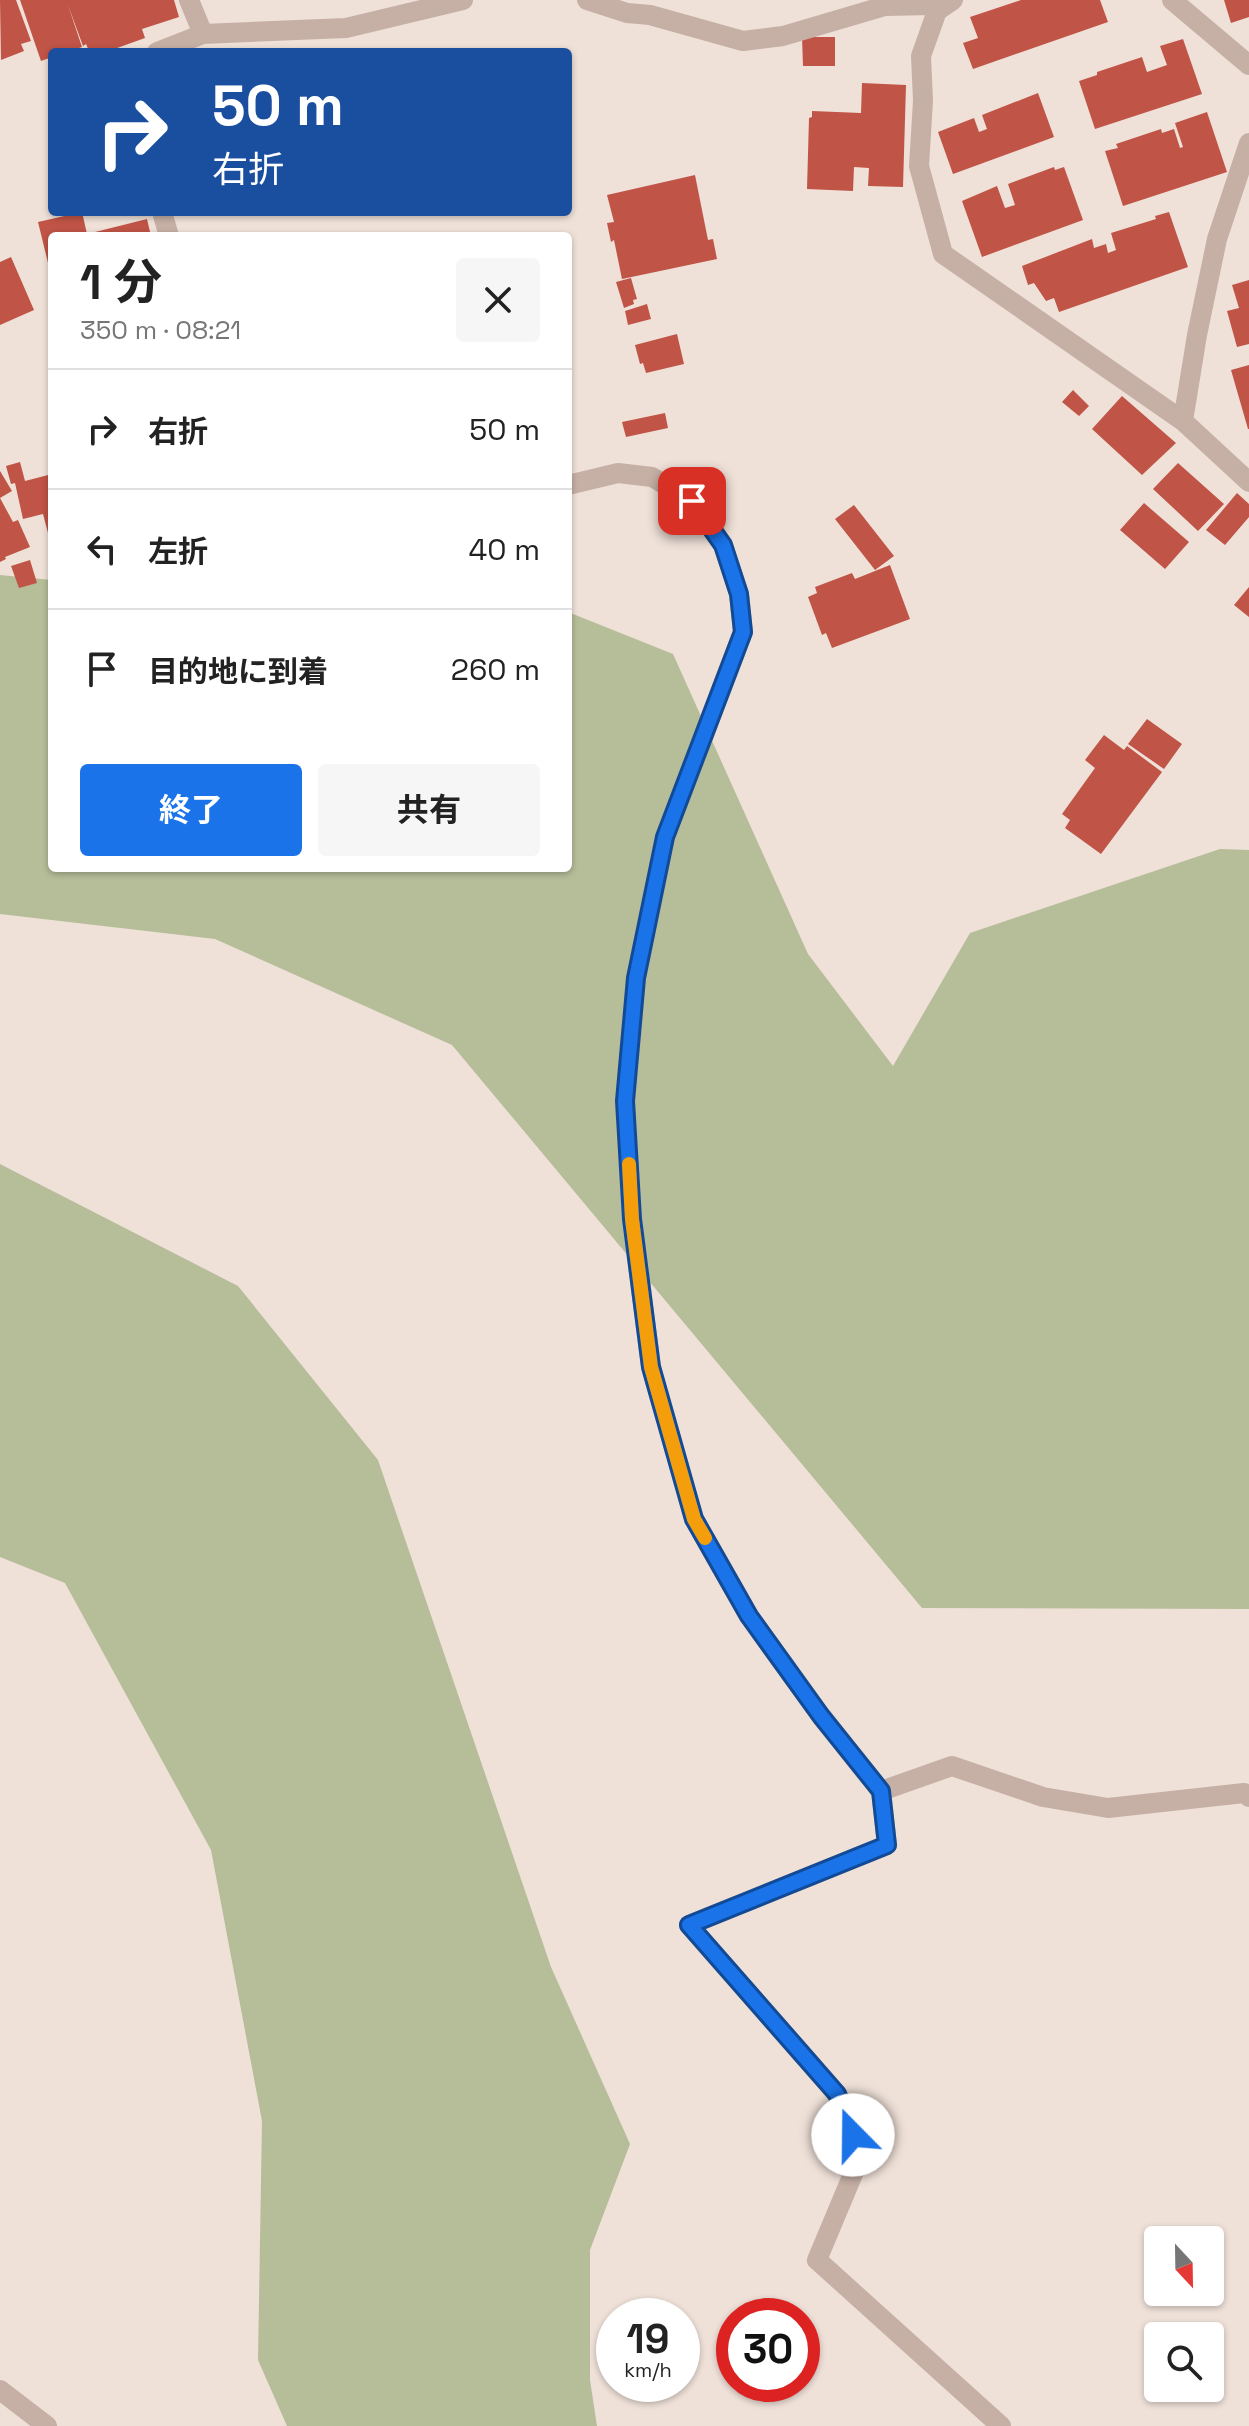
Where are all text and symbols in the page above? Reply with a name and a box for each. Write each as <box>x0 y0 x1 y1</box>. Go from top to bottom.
text: 50 m <box>212 70 344 141</box>
icon: right <box>80 80 184 184</box>
text: 右折 <box>212 147 284 193</box>
text: 1 分 <box>80 252 162 313</box>
button: close <box>456 258 540 342</box>
text: 350 m · 08:21 <box>80 313 241 347</box>
icon: right <box>80 407 124 451</box>
text: 50 m <box>469 410 540 449</box>
text: 右折 <box>148 412 208 451</box>
pin <box>658 467 726 535</box>
icon: arrive <box>670 479 714 523</box>
icon: left <box>80 527 124 571</box>
text: 40 m <box>469 530 540 569</box>
text: 左折 <box>148 532 208 571</box>
icon: arrive <box>80 647 124 691</box>
text: 260 m <box>451 650 540 689</box>
text: 目的地に到着 <box>148 652 328 691</box>
button: 終了 <box>80 764 302 856</box>
button: 共有 <box>318 764 540 856</box>
position arrow <box>811 2093 895 2177</box>
north arrow <box>1144 2226 1224 2306</box>
map controls <box>1144 2226 1224 2402</box>
speed limit sign: 30 <box>716 2298 820 2402</box>
text: 19 <box>627 2314 669 2365</box>
button: search <box>1144 2322 1224 2402</box>
text: km/h <box>624 2357 672 2383</box>

